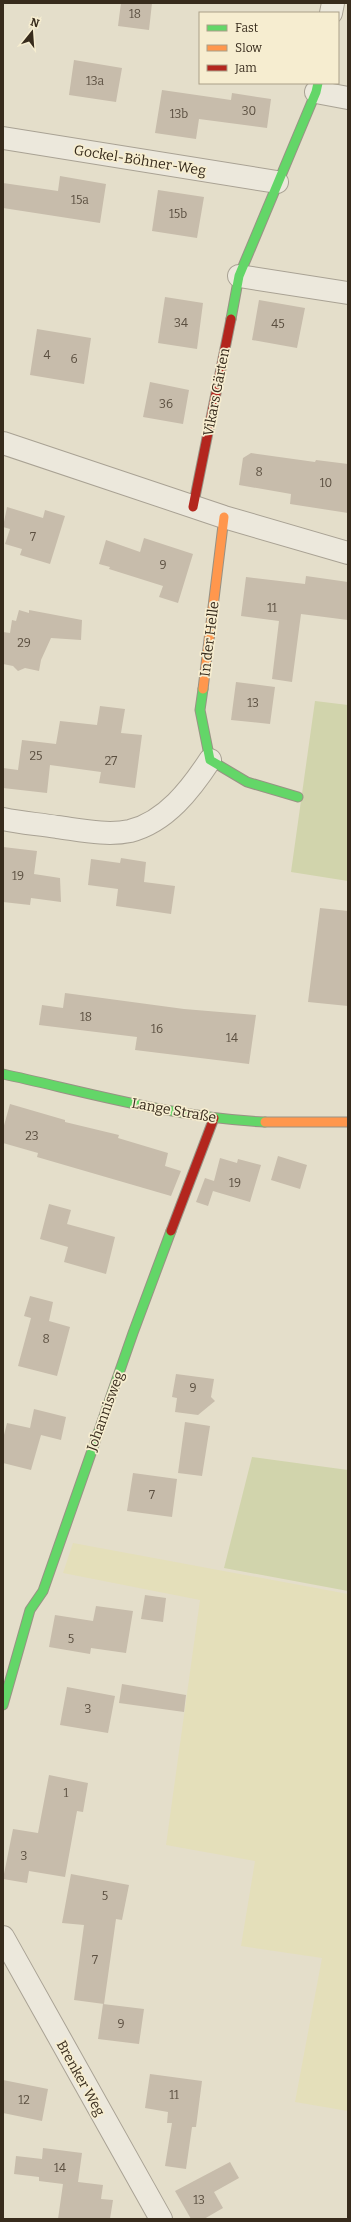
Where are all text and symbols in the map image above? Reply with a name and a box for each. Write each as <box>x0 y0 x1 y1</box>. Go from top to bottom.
house number: 18 <box>129 7 141 21</box>
north arrow <box>12 12 52 52</box>
legend <box>199 12 339 84</box>
text: N <box>29 15 41 31</box>
text: Fast <box>235 21 259 35</box>
text: Slow <box>235 41 262 55</box>
text: Jam <box>234 61 257 75</box>
house number: 13a <box>86 74 104 88</box>
house number: 30 <box>242 104 256 118</box>
house number: 13b <box>170 107 188 121</box>
street label: Gockel-Böhner-Weg <box>73 142 207 179</box>
house number: 15a <box>71 193 89 207</box>
house number: 15b <box>169 207 187 221</box>
house number: 34 <box>174 316 188 330</box>
house number: 45 <box>271 317 285 331</box>
street label: Vikars Gärten <box>200 346 233 438</box>
house number: 4 <box>43 348 51 362</box>
house number: 6 <box>70 352 78 366</box>
house number: 36 <box>159 397 173 411</box>
house number: 8 <box>255 465 263 479</box>
house number: 10 <box>320 476 332 490</box>
house number: 7 <box>30 530 36 544</box>
house number: 9 <box>159 558 167 572</box>
street label: In der Helle <box>196 600 223 678</box>
house number: 11 <box>267 601 277 615</box>
house number: 29 <box>17 636 31 650</box>
house number: 13 <box>247 696 259 710</box>
house number: 25 <box>30 749 42 763</box>
house number: 27 <box>105 754 117 768</box>
house number: 19 <box>12 869 24 883</box>
house number: 18 <box>80 1010 92 1024</box>
house number: 16 <box>151 1022 163 1036</box>
house number: 14 <box>226 1031 238 1045</box>
street label: Lange Straße <box>130 1095 217 1126</box>
house number: 23 <box>25 1129 39 1143</box>
house number: 19 <box>229 1176 241 1190</box>
house number: 8 <box>42 1332 50 1346</box>
street label: Johannisweg <box>83 1369 128 1454</box>
house number: 9 <box>189 1381 197 1395</box>
house number: 7 <box>149 1488 155 1502</box>
house number: 5 <box>68 1632 74 1646</box>
house number: 3 <box>85 1702 92 1716</box>
house number: 1 <box>64 1786 69 1800</box>
house number: 3 <box>21 1849 28 1863</box>
house number: 5 <box>102 1889 108 1903</box>
house number: 7 <box>92 1953 98 1967</box>
house number: 9 <box>117 2017 125 2031</box>
street label: Brenker Weg <box>53 2037 108 2119</box>
house number: 11 <box>169 2088 179 2102</box>
house number: 12 <box>18 2093 30 2107</box>
house number: 14 <box>54 2161 66 2175</box>
house number: 13 <box>193 2193 205 2207</box>

